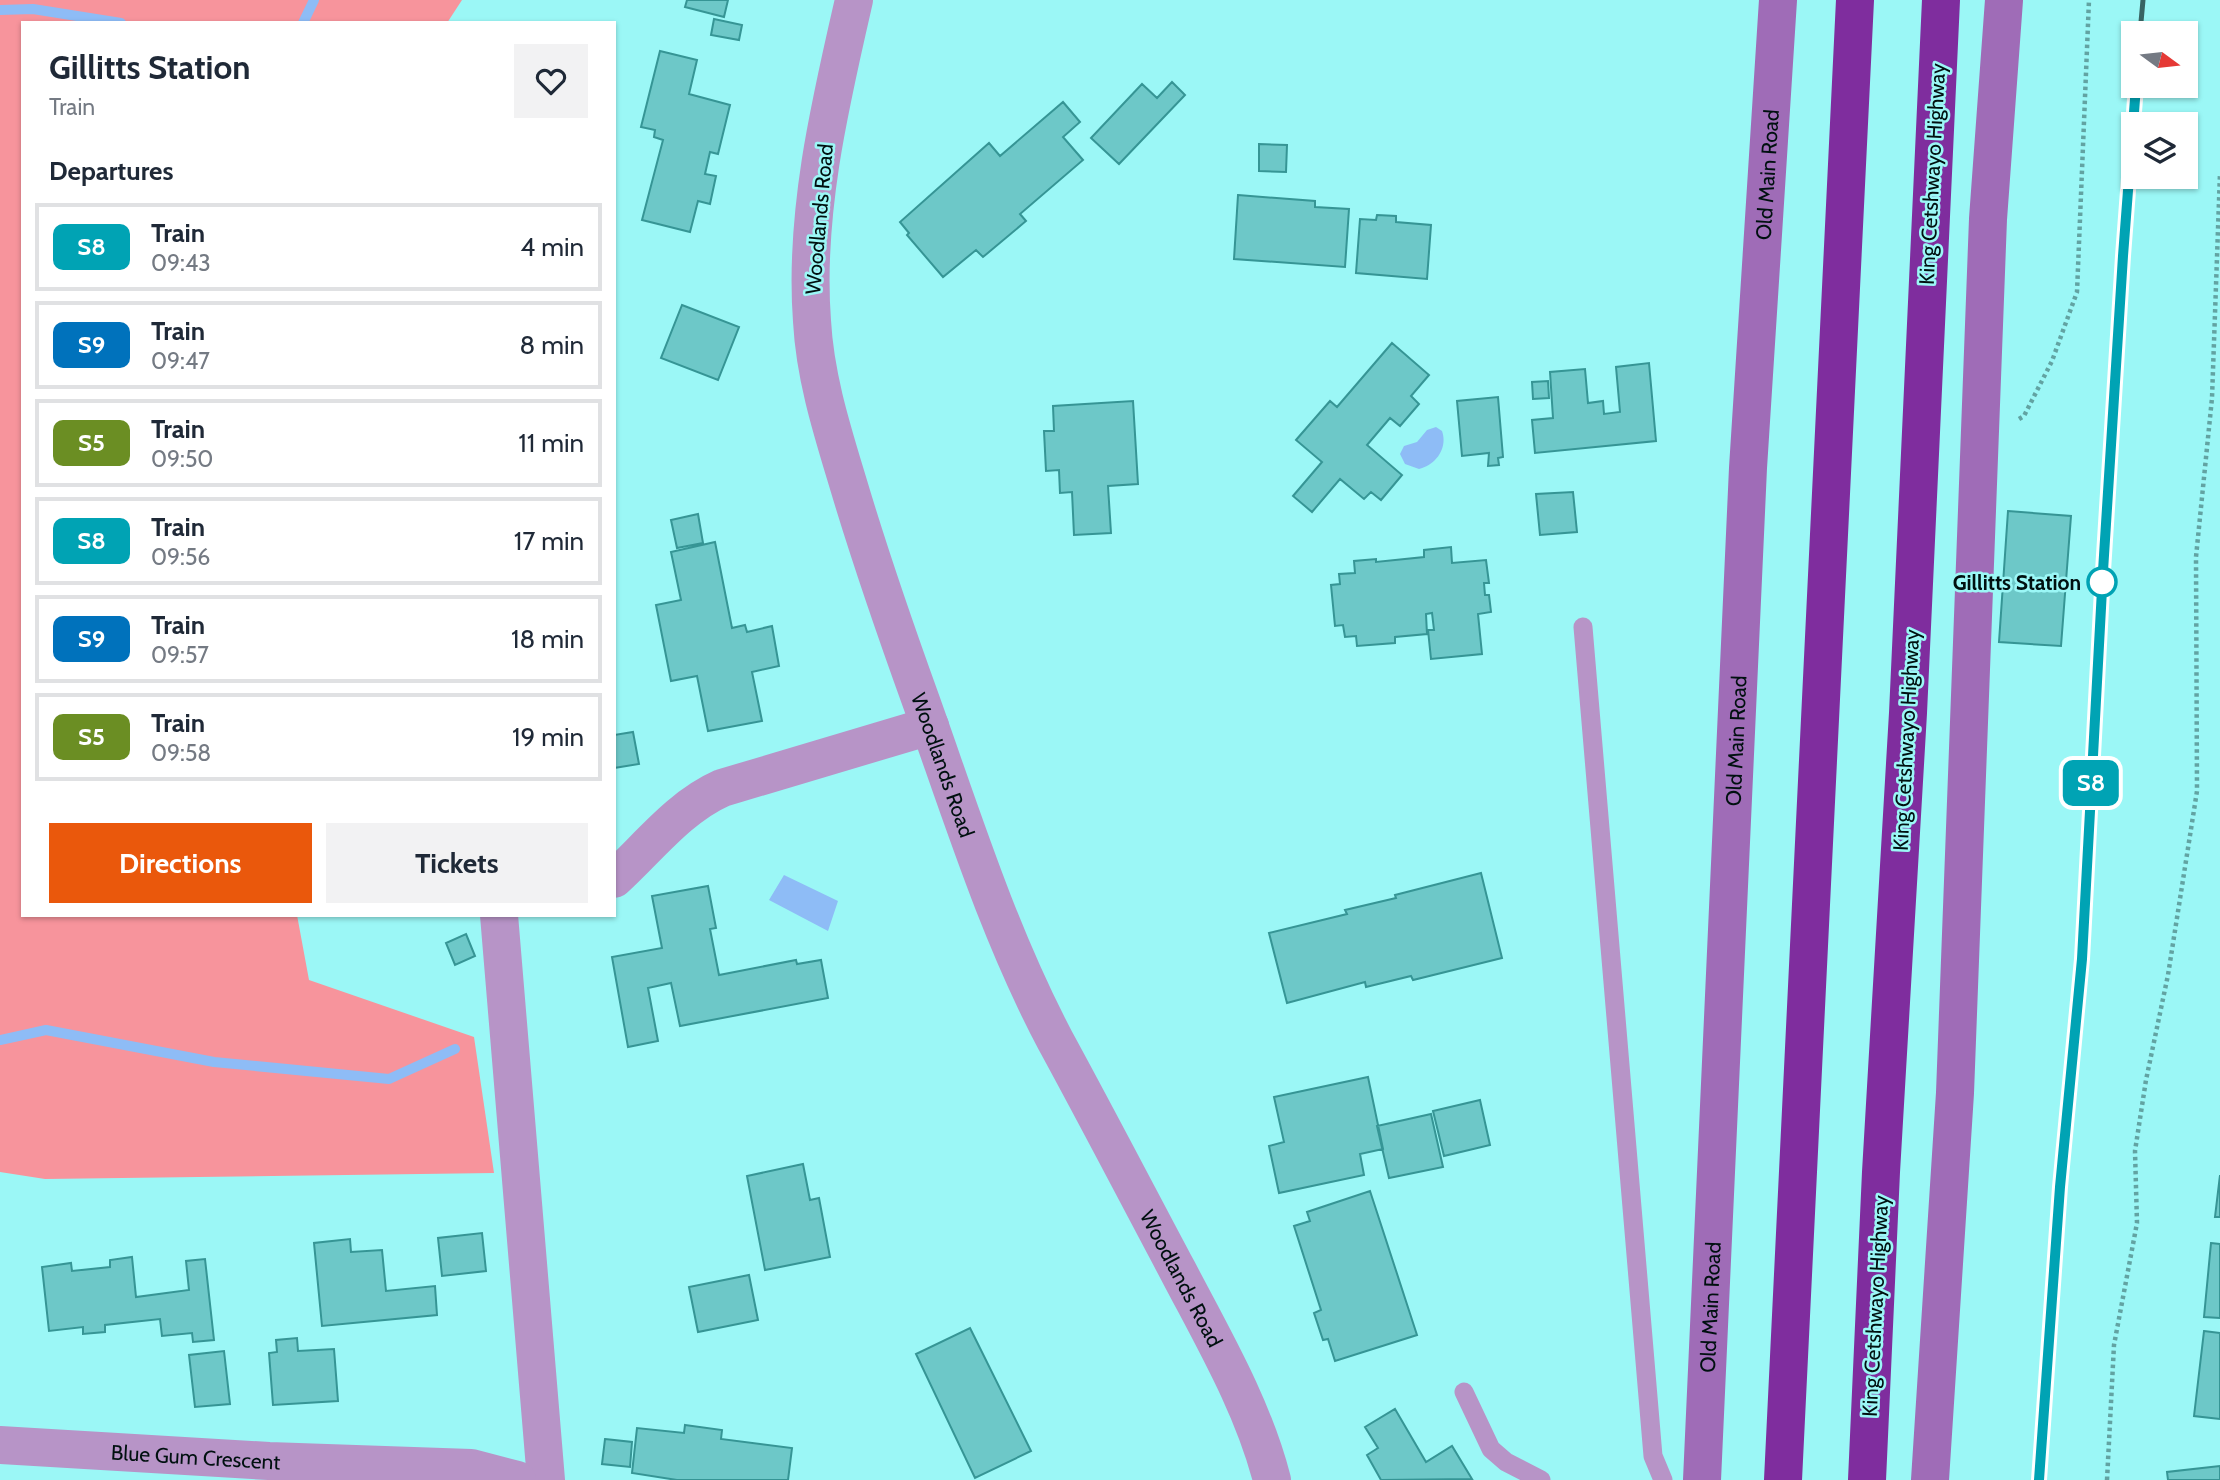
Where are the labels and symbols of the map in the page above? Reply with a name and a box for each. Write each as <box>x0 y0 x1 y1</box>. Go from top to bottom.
north arrow <box>2121 21 2198 98</box>
street label: King Cetshwayo Highway <box>1914 62 1950 285</box>
street label: Old Main Road <box>1750 109 1783 241</box>
street label: Woodlands Road <box>800 143 838 295</box>
marker: Gillitts Station <box>2087 567 2117 597</box>
place label: Gillitts Station <box>1953 570 2081 595</box>
street label: King Cetshwayo Highway <box>1888 628 1924 851</box>
street label: Old Main Road <box>1720 675 1751 807</box>
street label: Woodlands Road <box>907 689 980 840</box>
line badge: S8 <box>2060 760 2122 806</box>
street label: King Cetshwayo Highway <box>1857 1194 1893 1417</box>
street label: Woodlands Road <box>1135 1205 1228 1351</box>
street label: Old Main Road <box>1694 1241 1725 1373</box>
street label: Blue Gum Crescent <box>110 1439 281 1474</box>

